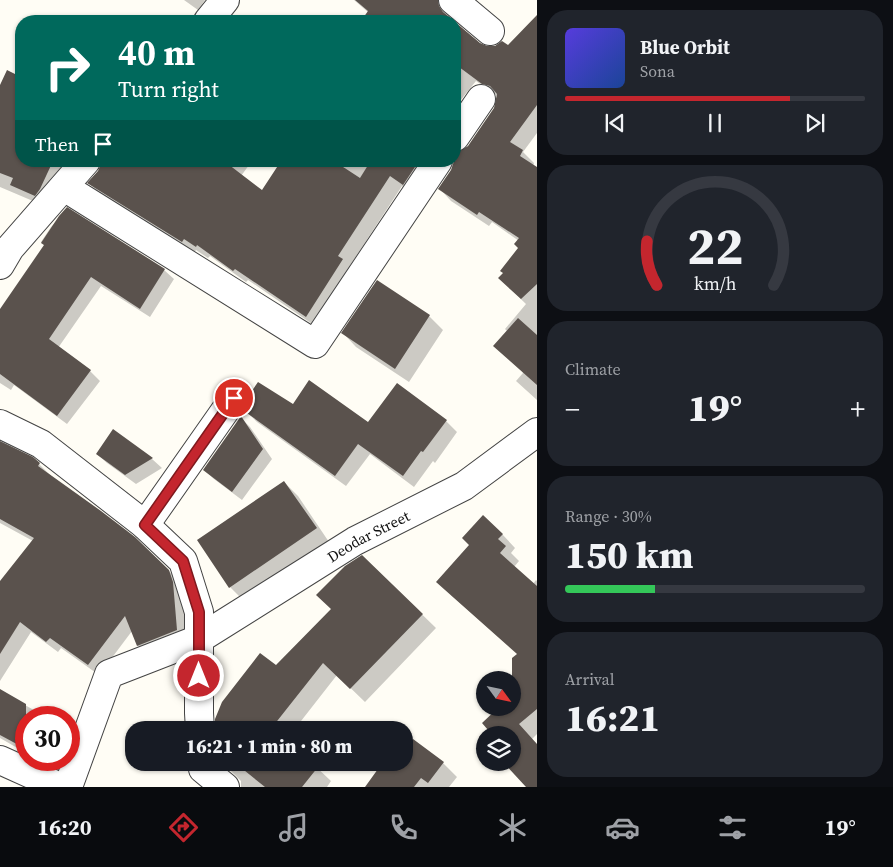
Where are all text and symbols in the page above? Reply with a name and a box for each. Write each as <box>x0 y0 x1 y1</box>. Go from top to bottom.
text: 40 m <box>118 29 195 77</box>
text: Blue Orbit <box>640 34 730 60</box>
icon: right <box>35 35 100 100</box>
text: Sona <box>640 60 675 82</box>
text: Turn right <box>118 74 219 104</box>
icon: previous <box>601 109 629 137</box>
icon: pause <box>701 109 729 137</box>
icon: next <box>801 109 829 137</box>
icon: arrive <box>89 130 117 158</box>
text: Then <box>35 131 79 157</box>
text: 22 <box>687 210 743 281</box>
text: km/h <box>694 271 737 296</box>
text: Climate <box>565 358 621 380</box>
pin <box>213 377 255 419</box>
text: 19° <box>688 382 742 434</box>
icon: arrive <box>220 384 248 412</box>
text: − <box>565 390 580 428</box>
text: + <box>850 390 865 428</box>
street label: Deodar Street <box>323 505 413 567</box>
text: Range · 30% <box>565 505 652 527</box>
text: 150 km <box>565 529 693 581</box>
position arrow <box>172 649 224 701</box>
text: Arrival <box>565 668 614 690</box>
north arrow <box>476 671 521 716</box>
map controls <box>476 671 521 771</box>
text: 16:21 <box>565 692 660 744</box>
speed limit sign: 30 <box>15 706 80 771</box>
button: layers <box>476 726 521 771</box>
text: 16:21 · 1 min · 80 m <box>186 733 352 759</box>
icon: directions <box>166 810 201 845</box>
icon: music <box>276 810 311 845</box>
icon: phone <box>386 810 421 845</box>
icon: climate <box>495 810 530 845</box>
icon: car <box>605 810 640 845</box>
icon: filters <box>715 810 750 845</box>
text: 16:20 <box>37 812 92 842</box>
text: 19° <box>825 812 856 842</box>

